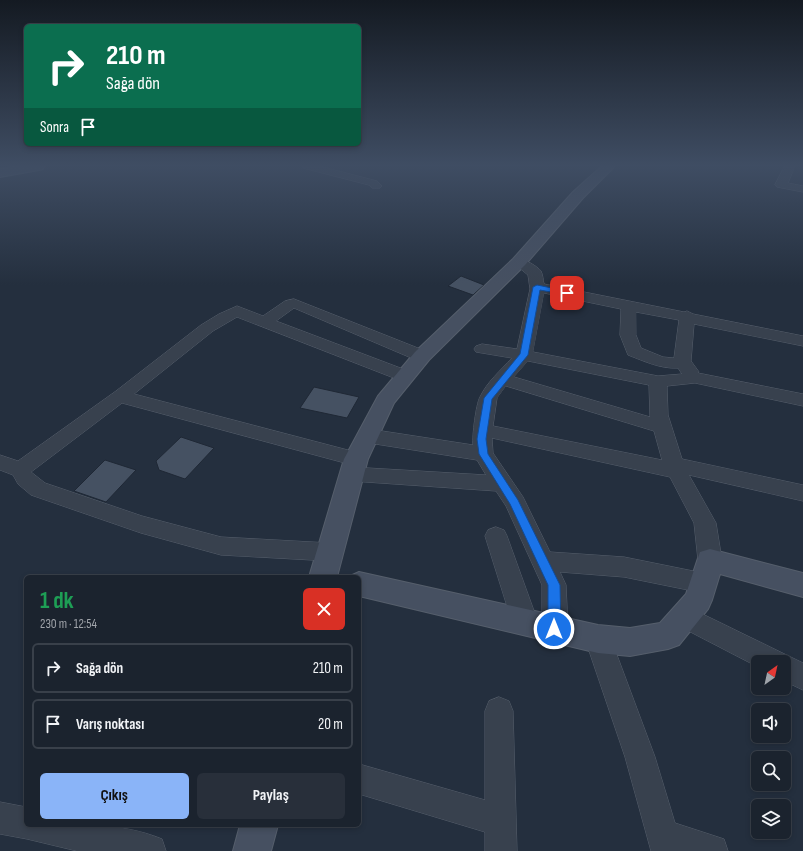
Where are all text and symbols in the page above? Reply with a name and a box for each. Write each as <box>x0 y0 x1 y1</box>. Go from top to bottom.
text: 210 m <box>106 39 166 72</box>
icon: right <box>40 40 92 92</box>
text: Sağa dön <box>106 73 160 94</box>
icon: arrive <box>77 116 99 138</box>
text: Sonra <box>40 118 69 137</box>
pin <box>550 276 584 310</box>
icon: arrive <box>556 282 578 304</box>
text: 1 dk <box>40 586 74 615</box>
button: close <box>303 588 345 630</box>
position arrow <box>533 608 575 650</box>
text: 230 m · 12:54 <box>40 616 97 632</box>
north arrow <box>751 655 791 695</box>
map controls <box>751 655 791 839</box>
icon: right <box>42 657 64 679</box>
text: Sağa dön <box>76 659 123 678</box>
text: 210 m <box>313 659 343 678</box>
button: sound <box>751 703 791 743</box>
icon: arrive <box>42 713 64 735</box>
text: Varış noktası <box>76 715 144 734</box>
text: 20 m <box>318 715 343 734</box>
button: search <box>751 751 791 791</box>
button: Çıkış <box>40 773 189 819</box>
button: Paylaş <box>197 773 345 819</box>
button: layers <box>751 799 791 839</box>

